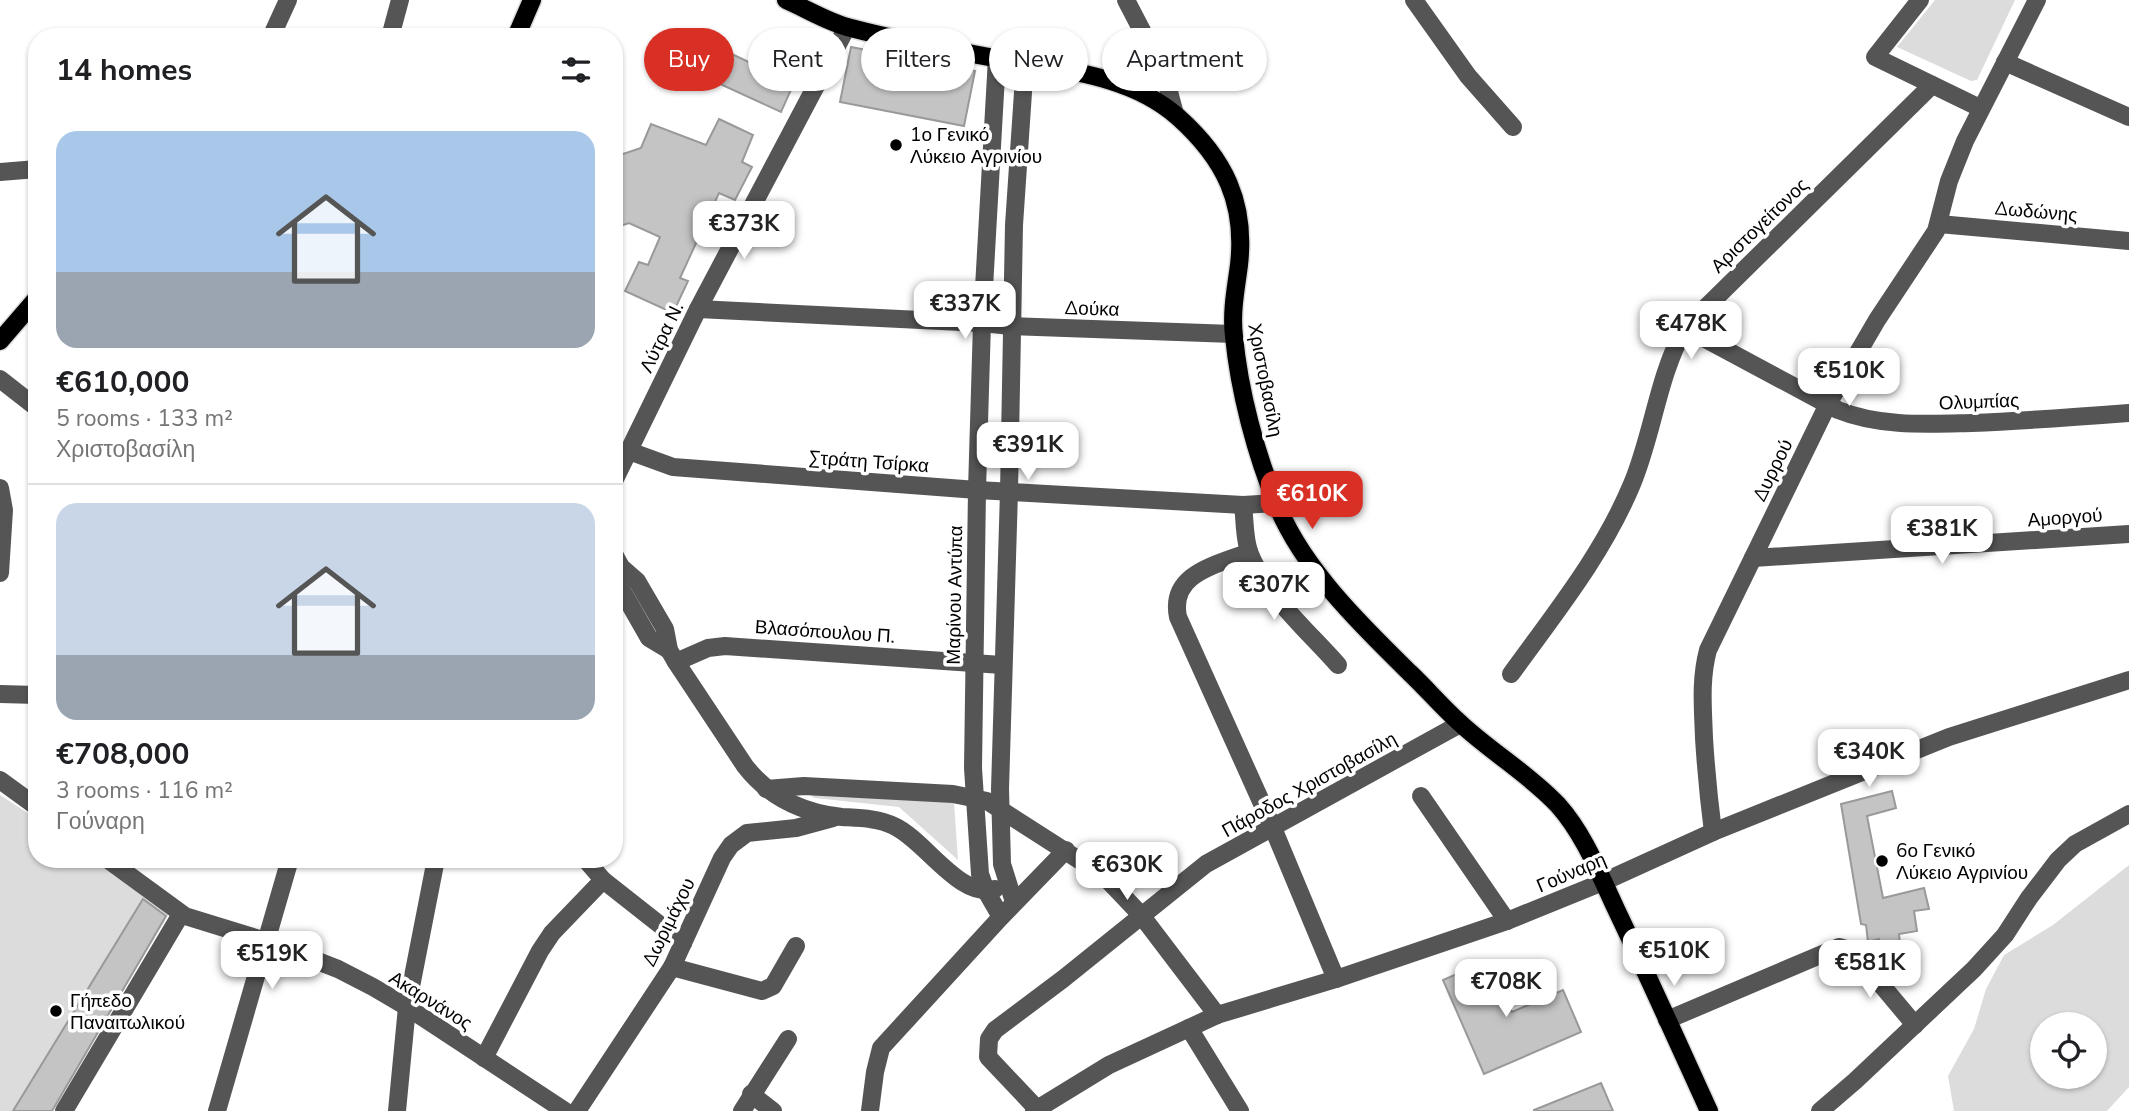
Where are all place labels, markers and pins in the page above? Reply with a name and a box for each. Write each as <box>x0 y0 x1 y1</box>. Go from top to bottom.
place label: 1ο Γενικό Λύκειο Αγρινίου <box>910 122 1042 170</box>
marker: 1ο Γενικό Λύκειο Αγρινίου <box>888 137 904 153</box>
pin: €373K <box>695 202 793 261</box>
pin: €337K <box>916 282 1014 341</box>
pin: €478K <box>1642 302 1740 361</box>
pin: €510K <box>1800 348 1898 408</box>
pin: €391K <box>979 422 1077 482</box>
pin: €610K <box>1263 472 1361 531</box>
pin: €381K <box>1893 506 1991 566</box>
pin: €307K <box>1225 562 1323 622</box>
pin: €340K <box>1820 730 1918 789</box>
place label: 6ο Γενικό Λύκειο Αγρινίου <box>1896 838 2028 886</box>
pin: €630K <box>1078 842 1176 902</box>
marker: 6ο Γενικό Λύκειο Αγρινίου <box>1874 853 1890 869</box>
pin: €510K <box>1625 928 1723 988</box>
pin: €519K <box>223 932 321 991</box>
pin: €581K <box>1821 940 1919 1000</box>
pin: €708K <box>1457 960 1555 1019</box>
place label: Γήπεδο Παναιτωλικού <box>70 988 185 1036</box>
marker: Γήπεδο Παναιτωλικού <box>48 1003 64 1019</box>

